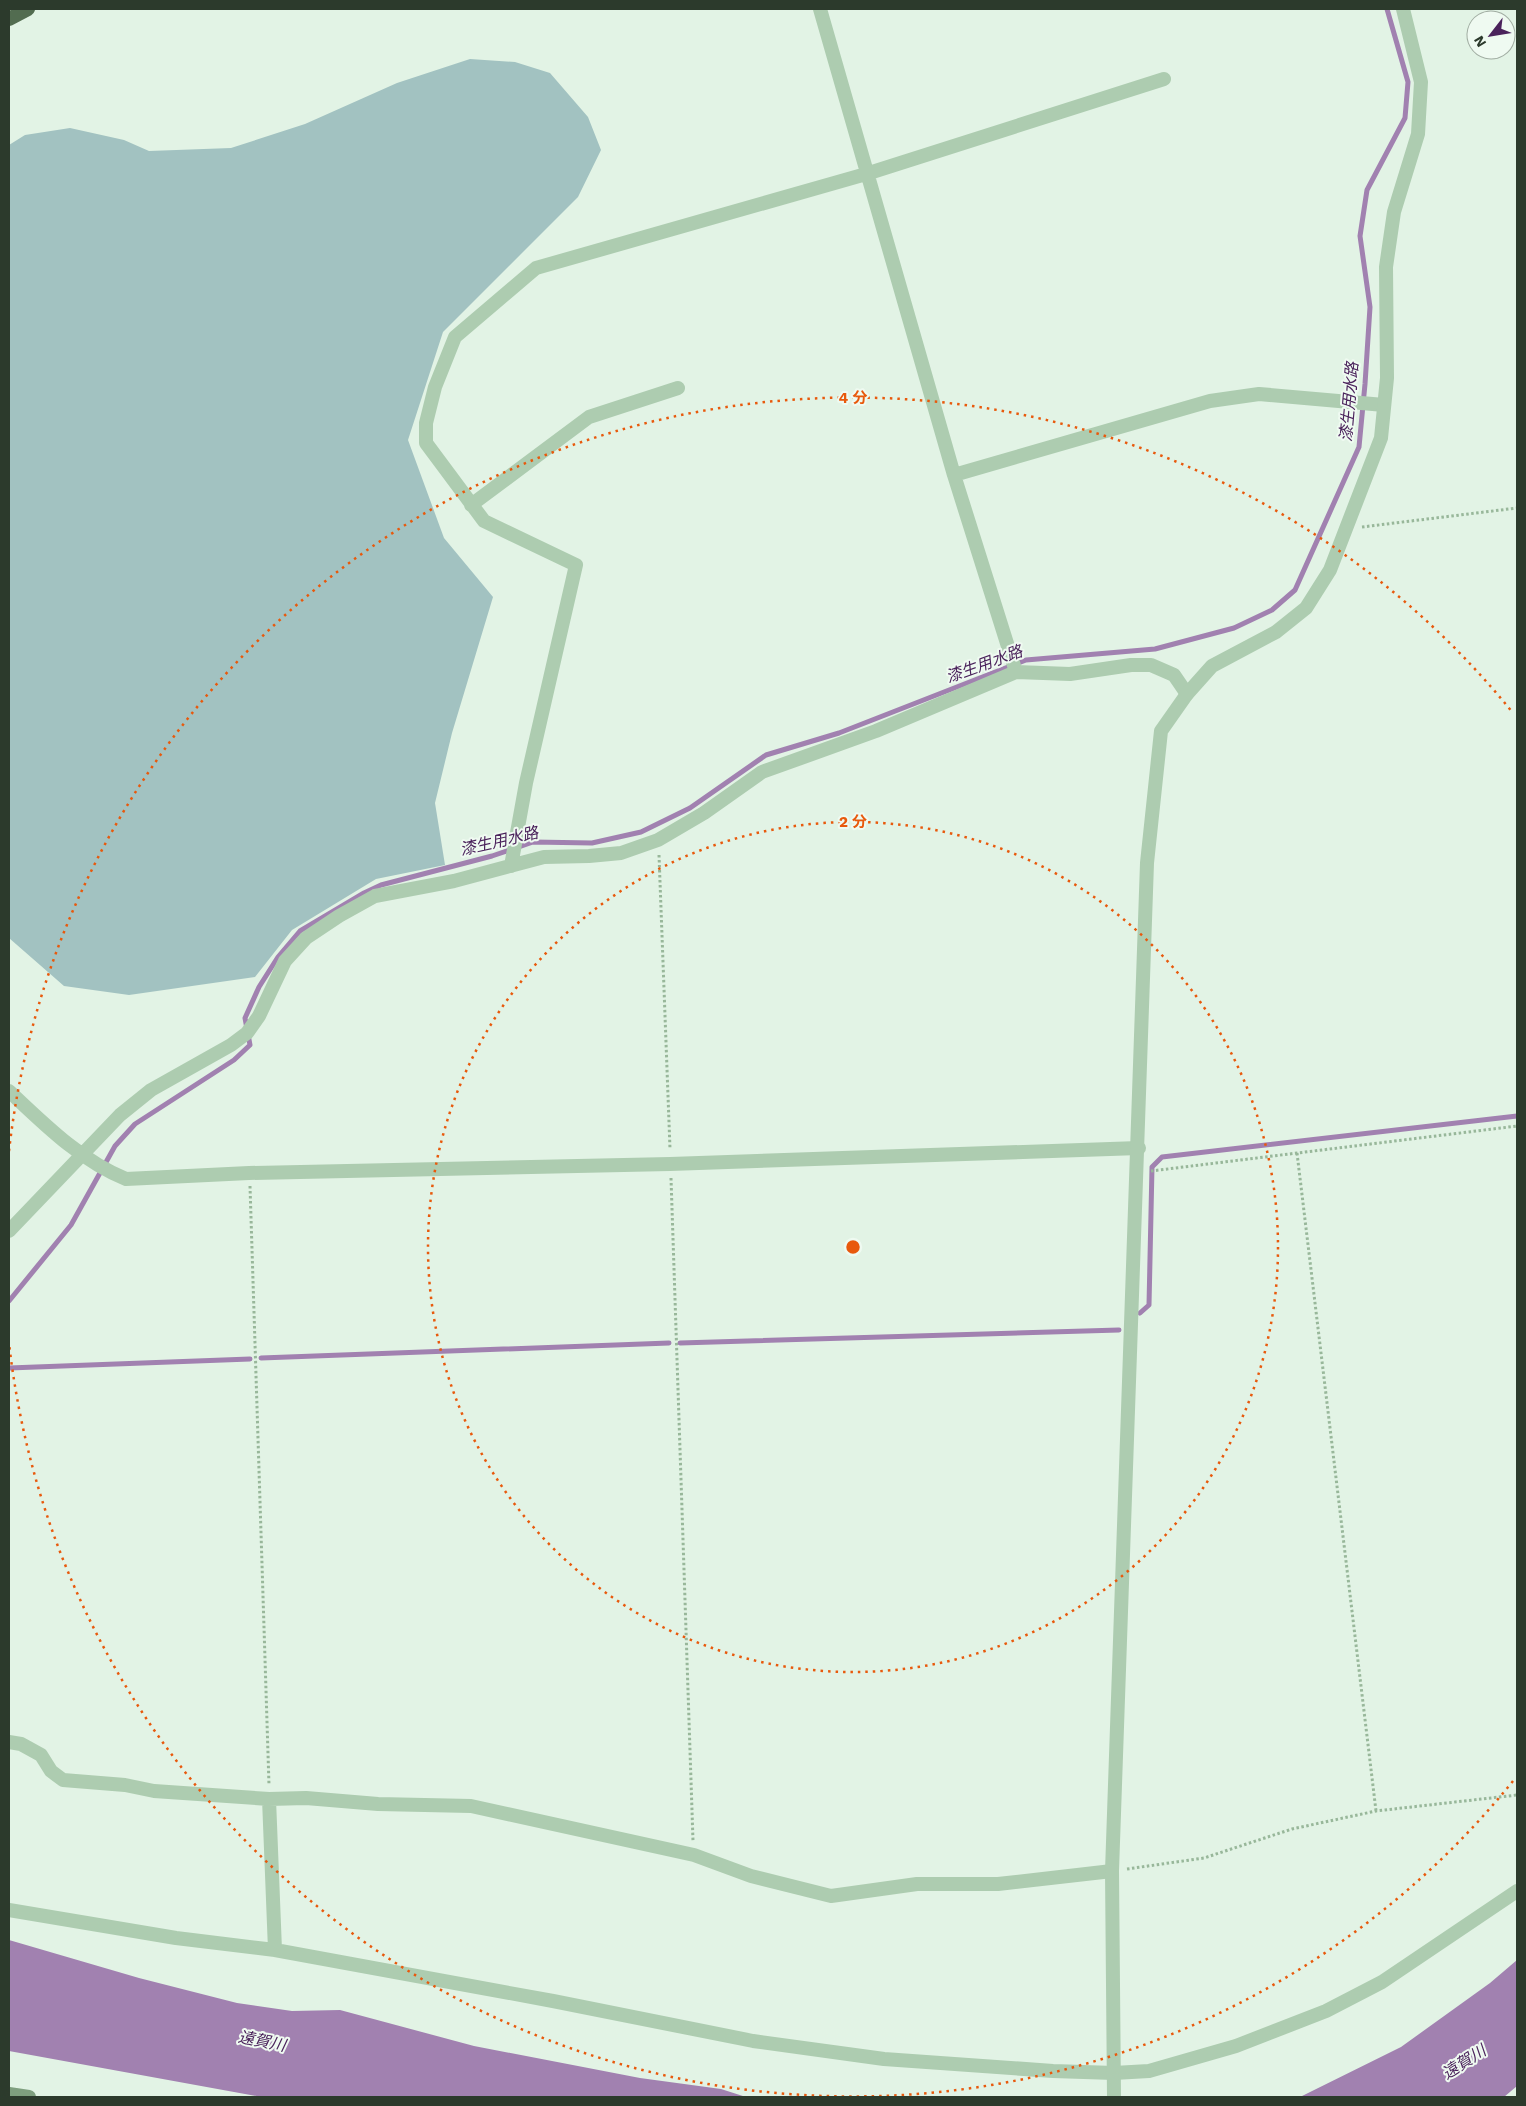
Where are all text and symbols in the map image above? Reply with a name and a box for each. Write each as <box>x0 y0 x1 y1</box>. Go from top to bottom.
north arrow <box>1466 10 1516 60</box>
text: N <box>1470 33 1489 50</box>
water label: 漆生用水路 <box>1336 359 1362 443</box>
text: 4 分 <box>839 389 867 407</box>
water label: 漆生用水路 <box>943 641 1027 687</box>
text: 2 分 <box>839 813 867 831</box>
water label: 漆生用水路 <box>458 822 542 859</box>
centre of rings <box>844 1238 862 1256</box>
water label: 遠賀川 <box>237 2027 289 2055</box>
water label: 遠賀川 <box>1439 2040 1491 2083</box>

